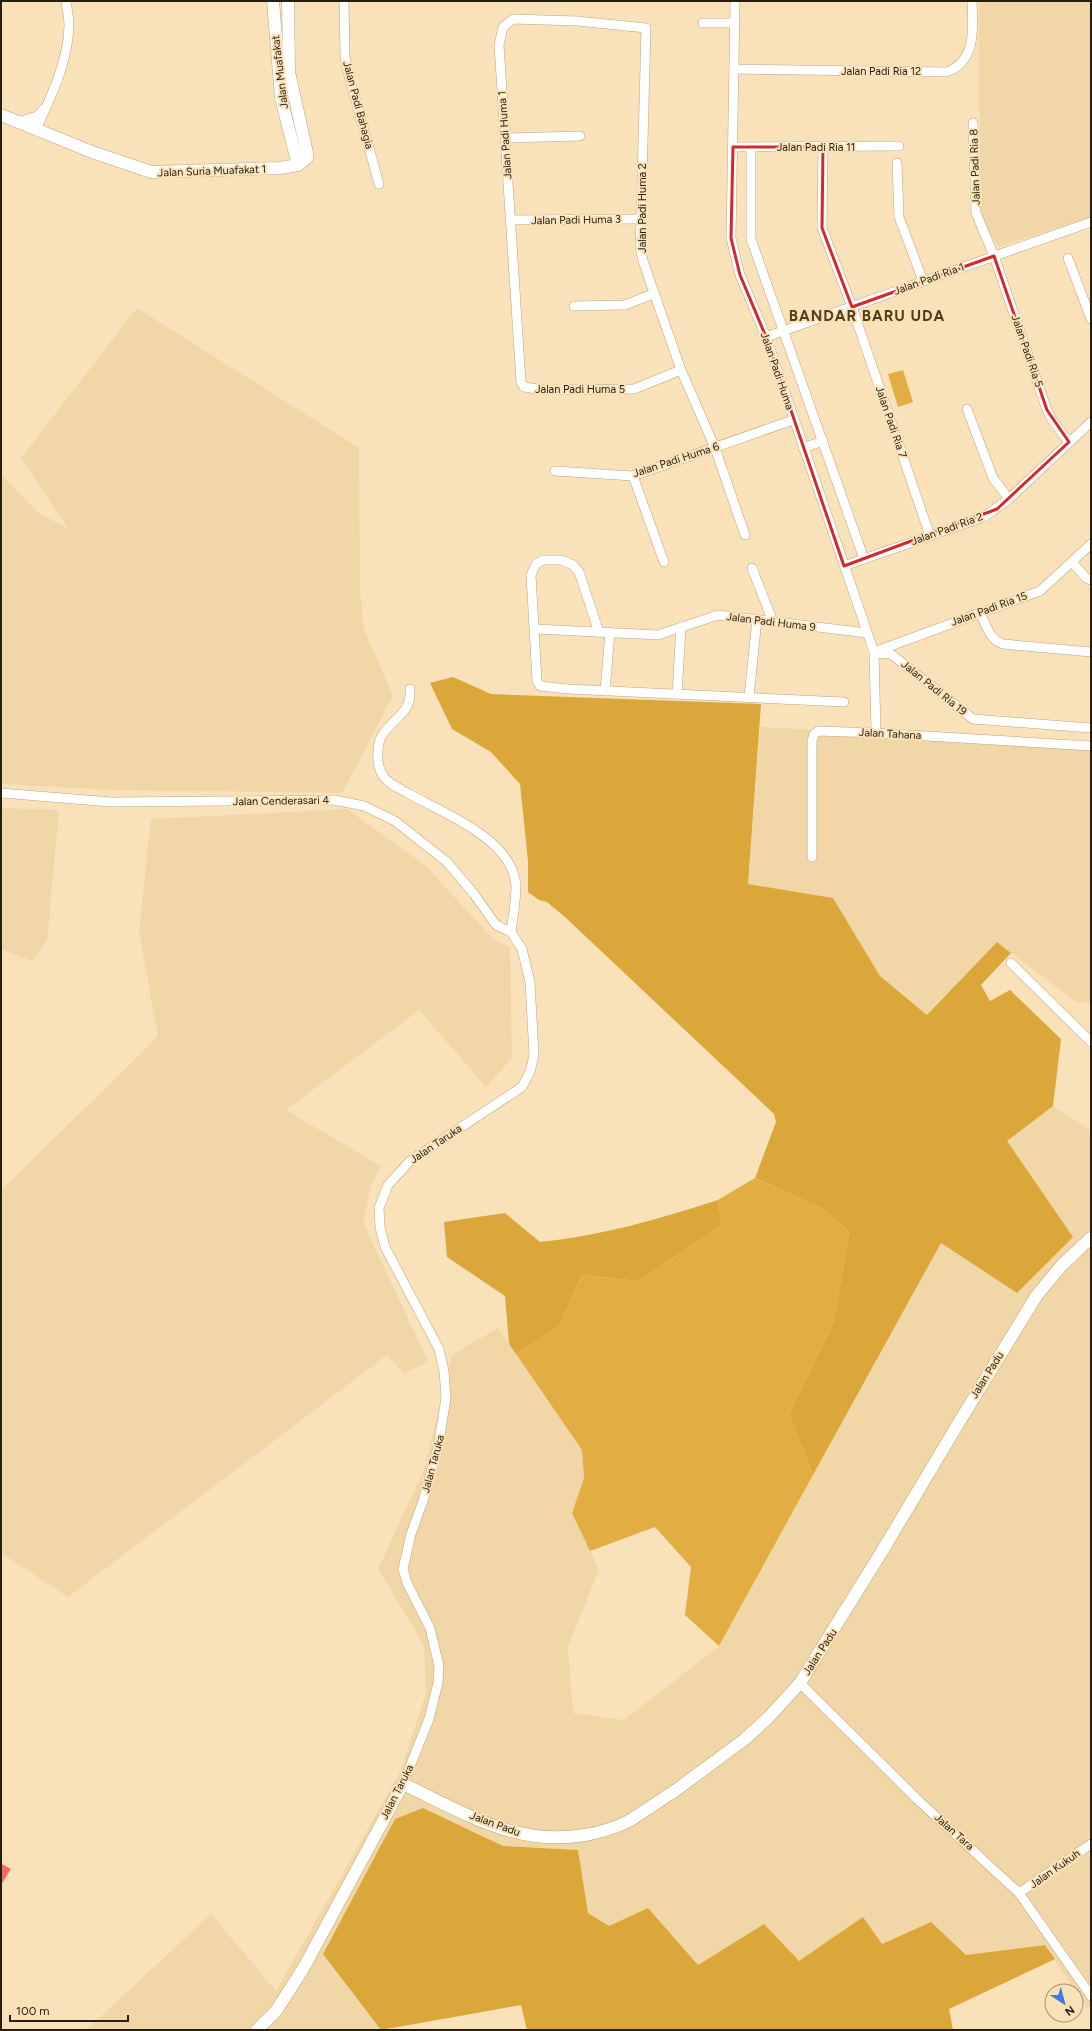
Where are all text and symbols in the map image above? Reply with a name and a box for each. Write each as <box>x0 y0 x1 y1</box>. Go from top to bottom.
street label: Jalan Muafakat <box>269 35 291 109</box>
street label: Jalan Padi Bahagia <box>340 60 376 150</box>
street label: Jalan Padi Ria 12 <box>841 65 921 78</box>
street label: Jalan Padi Huma 1 <box>495 90 515 180</box>
street label: Jalan Padi Ria 8 <box>967 128 983 205</box>
street label: Jalan Padi Ria 11 <box>777 141 855 154</box>
street label: Jalan Suria Muafakat 1 <box>158 163 266 179</box>
street label: Jalan Padi Huma 2 <box>636 163 649 253</box>
street label: Jalan Padi Huma 3 <box>531 213 621 227</box>
street label: Jalan Padi Ria 1 <box>892 260 966 298</box>
district label: BANDAR BARU UDA <box>789 307 945 325</box>
street label: Jalan Padi Ria 5 <box>1009 313 1045 389</box>
street label: Jalan Padi Huma <box>758 331 796 411</box>
street label: Jalan Padi Huma 5 <box>535 383 625 396</box>
street label: Jalan Padi Ria 7 <box>873 384 909 460</box>
street label: Jalan Padi Huma 6 <box>631 440 721 480</box>
street label: Jalan Padi Ria 2 <box>909 510 985 548</box>
street label: Jalan Padi Ria 15 <box>949 589 1029 629</box>
street label: Jalan Padi Huma 9 <box>726 610 816 634</box>
street label: Jalan Padi Ria 19 <box>899 658 969 718</box>
street label: Jalan Tahana <box>858 726 922 742</box>
street label: Jalan Cenderasari 4 <box>233 794 330 808</box>
street label: Jalan Taruka <box>408 1122 464 1166</box>
street label: Jalan Padu <box>968 1349 1006 1401</box>
street label: Jalan Taruka <box>419 1433 447 1495</box>
street label: Jalan Padu <box>800 1626 840 1678</box>
street label: Jalan Taruka <box>378 1762 416 1822</box>
street label: Jalan Padu <box>468 1809 522 1839</box>
street label: Jalan Tara <box>932 1811 976 1853</box>
street label: Jalan Kukuh <box>1027 1847 1083 1891</box>
north arrow <box>1044 1983 1084 2023</box>
scale bar <box>10 1997 128 2023</box>
text: N <box>1062 2003 1077 2018</box>
text: 100 m <box>16 2004 50 2018</box>

